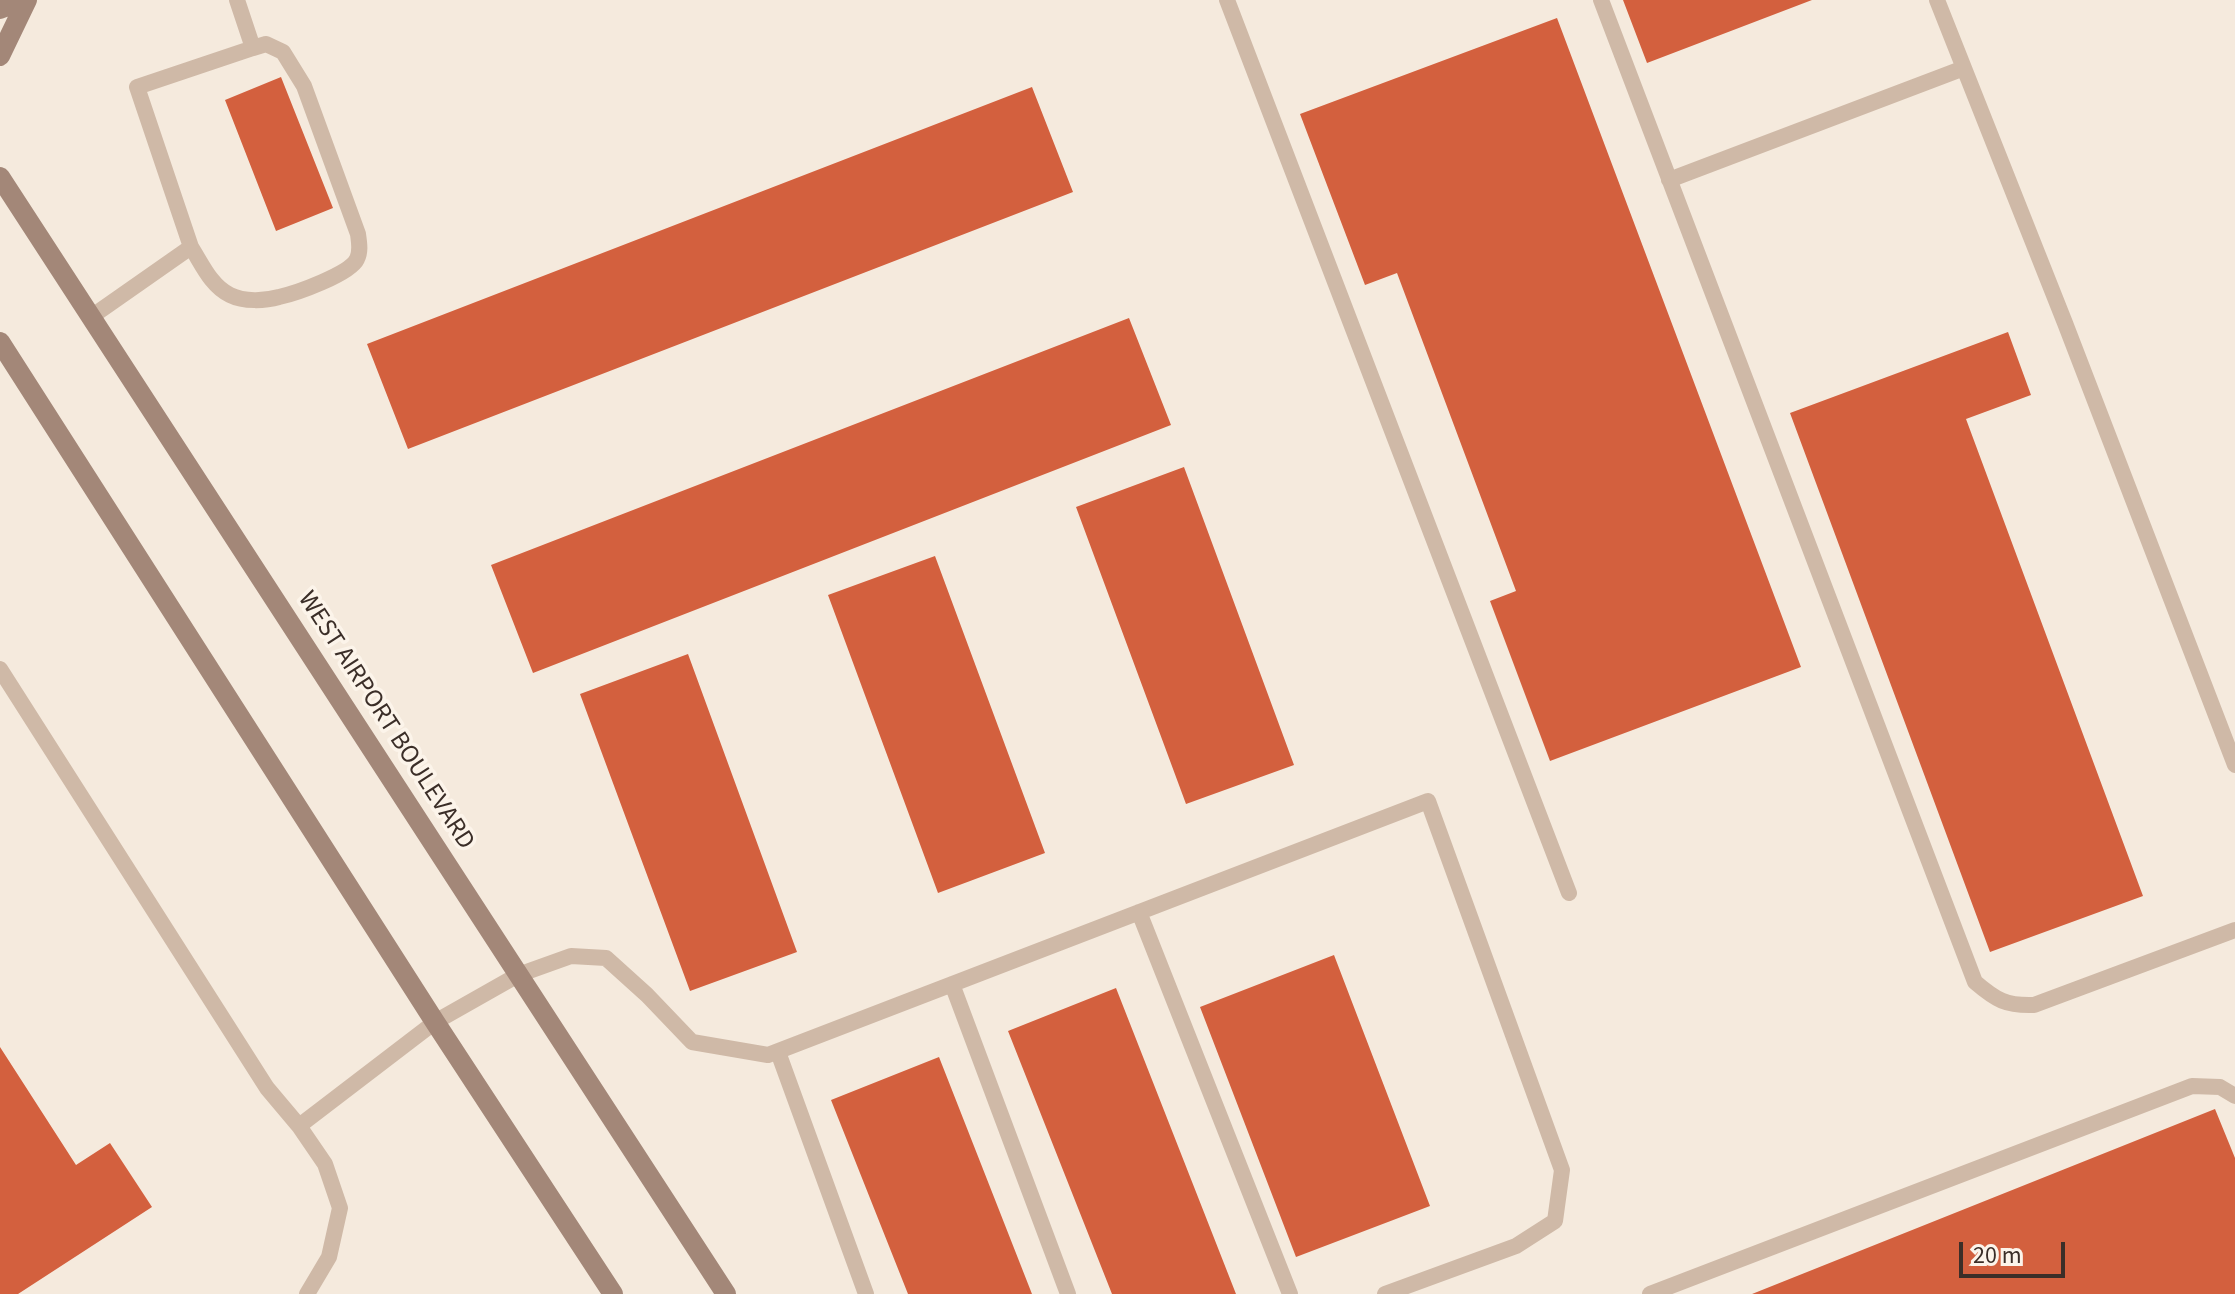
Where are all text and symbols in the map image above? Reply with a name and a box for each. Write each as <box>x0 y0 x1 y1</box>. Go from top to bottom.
street label: WEST AIRPORT BOULEVARD <box>290 586 480 856</box>
scale bar <box>1963 1226 2069 1276</box>
text: 20 m <box>1973 1238 2022 1273</box>

